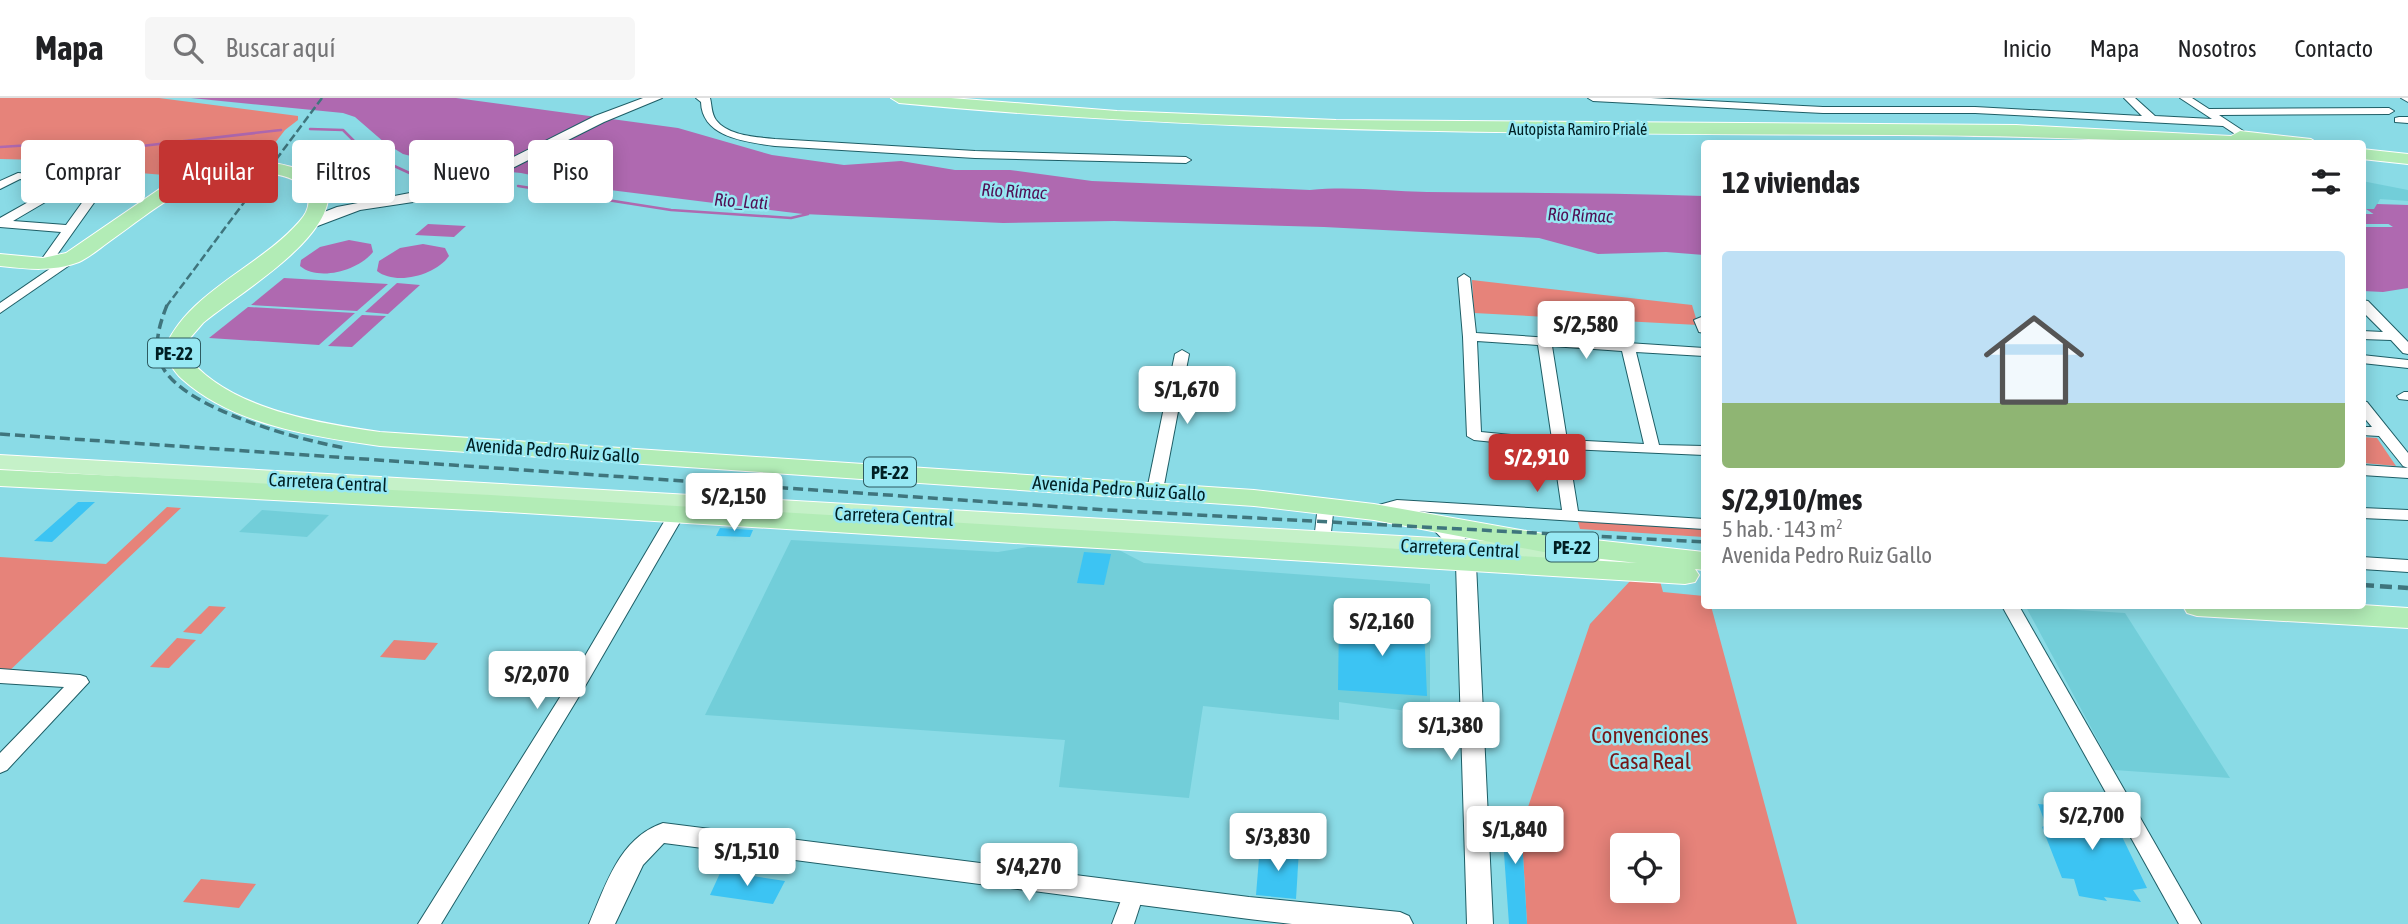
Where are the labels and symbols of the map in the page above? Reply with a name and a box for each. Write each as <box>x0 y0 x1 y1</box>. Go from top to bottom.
street label: Autopista Ramiro Prialé <box>1509 120 1647 139</box>
water label: Río Rímac <box>981 179 1047 203</box>
water label: Rio_Lati <box>713 189 769 213</box>
water label: Río Rímac <box>1547 203 1613 227</box>
pin: S/2,580 <box>1521 302 1651 361</box>
road number: PE-22 <box>148 339 200 368</box>
pin: S/1,670 <box>1122 366 1252 426</box>
street label: Avenida Pedro Ruiz Gallo <box>466 433 640 467</box>
pin: S/2,910 <box>1472 434 1602 494</box>
road number: PE-22 <box>864 458 916 486</box>
street label: Carretera Central <box>268 468 388 496</box>
street label: Avenida Pedro Ruiz Gallo <box>1032 471 1206 505</box>
pin: S/2,150 <box>669 474 799 533</box>
street label: Carretera Central <box>834 502 954 530</box>
road number: PE-22 <box>1546 532 1598 561</box>
street label: Carretera Central <box>1400 534 1520 562</box>
pin: S/2,160 <box>1317 598 1447 658</box>
pin: S/2,070 <box>472 652 602 711</box>
pin: S/1,380 <box>1386 702 1516 762</box>
park label: Convenciones Casa Real <box>1591 722 1709 774</box>
pin: S/2,700 <box>2027 792 2157 852</box>
pin: S/1,840 <box>1450 806 1580 866</box>
pin: S/3,830 <box>1213 814 1343 873</box>
pin: S/1,510 <box>682 828 812 888</box>
pin: S/4,270 <box>964 844 1094 903</box>

